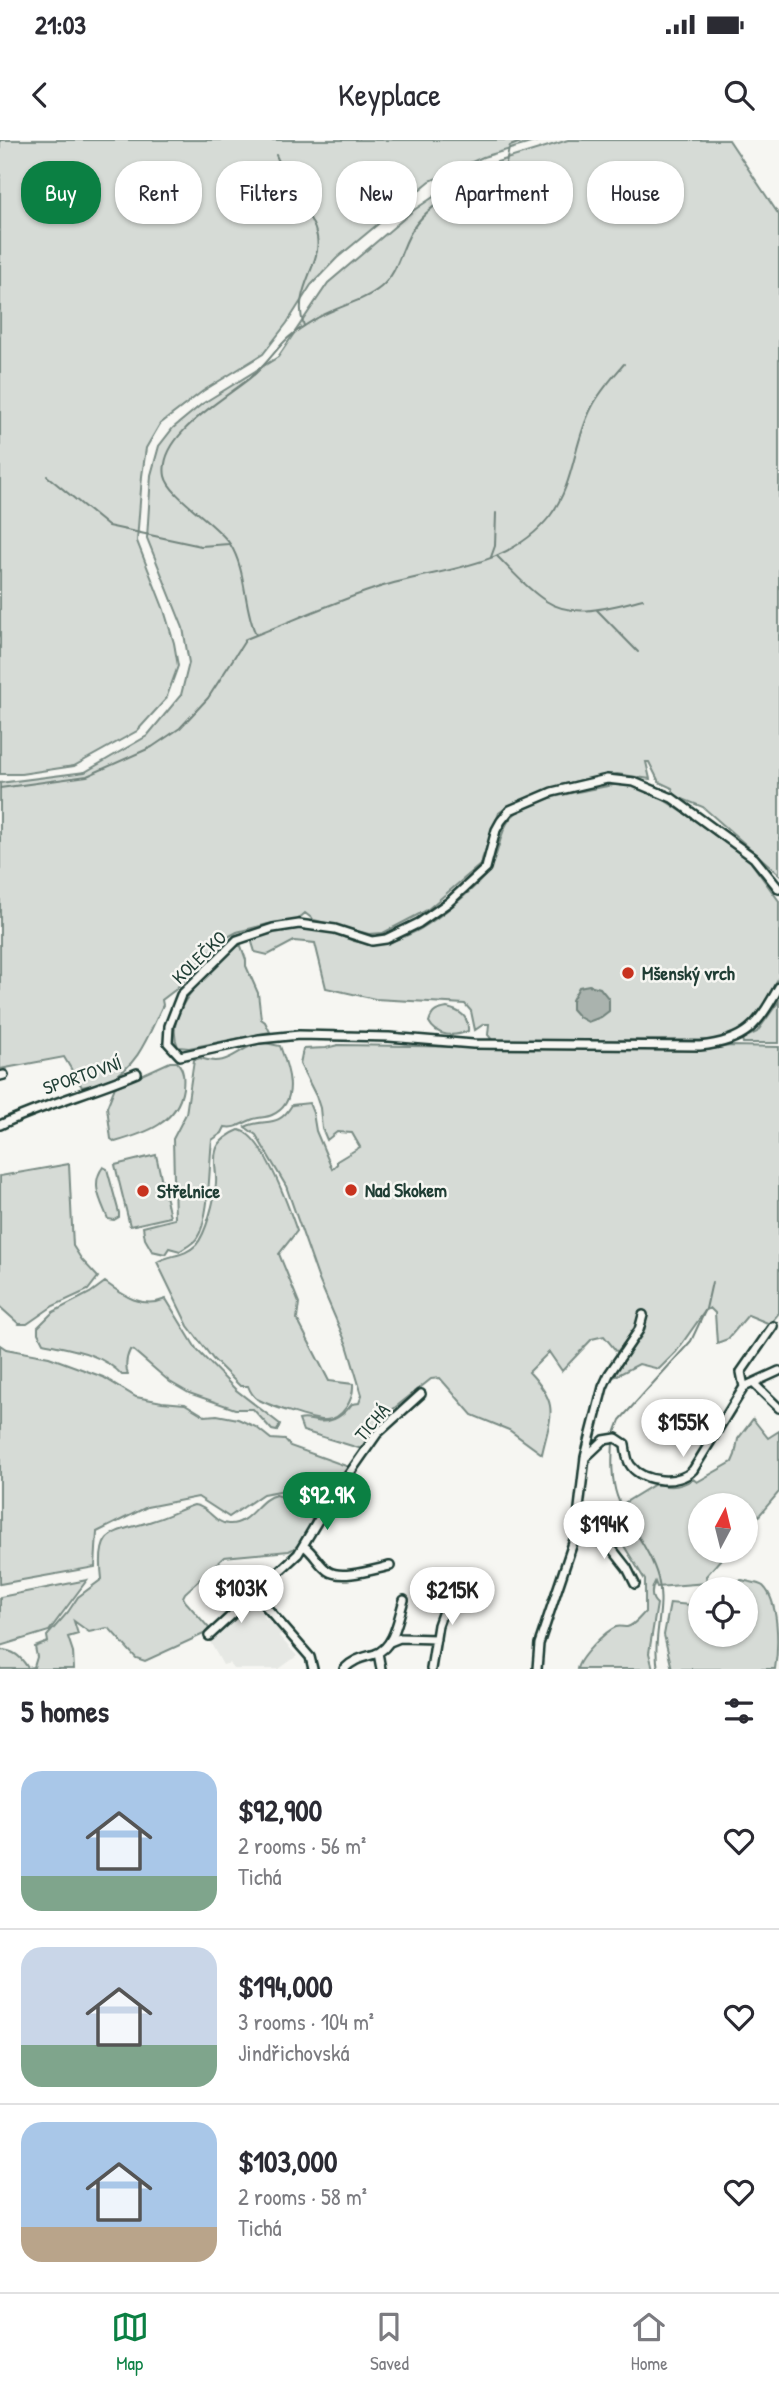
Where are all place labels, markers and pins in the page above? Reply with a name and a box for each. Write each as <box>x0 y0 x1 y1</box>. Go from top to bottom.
place label: Mšenský vrch <box>642 960 735 987</box>
marker: Mšenský vrch <box>620 965 636 981</box>
place label: Nad Skokem <box>365 1177 447 1203</box>
place label: Střelnice <box>157 1178 220 1204</box>
marker: Nad Skokem <box>343 1182 359 1198</box>
marker: Střelnice <box>135 1183 151 1199</box>
pin: $155K <box>634 1400 732 1459</box>
pin: $92.9K <box>270 1472 384 1532</box>
pin: $194K <box>555 1502 653 1561</box>
pin: $103K <box>192 1566 290 1625</box>
pin: $215K <box>403 1568 501 1627</box>

